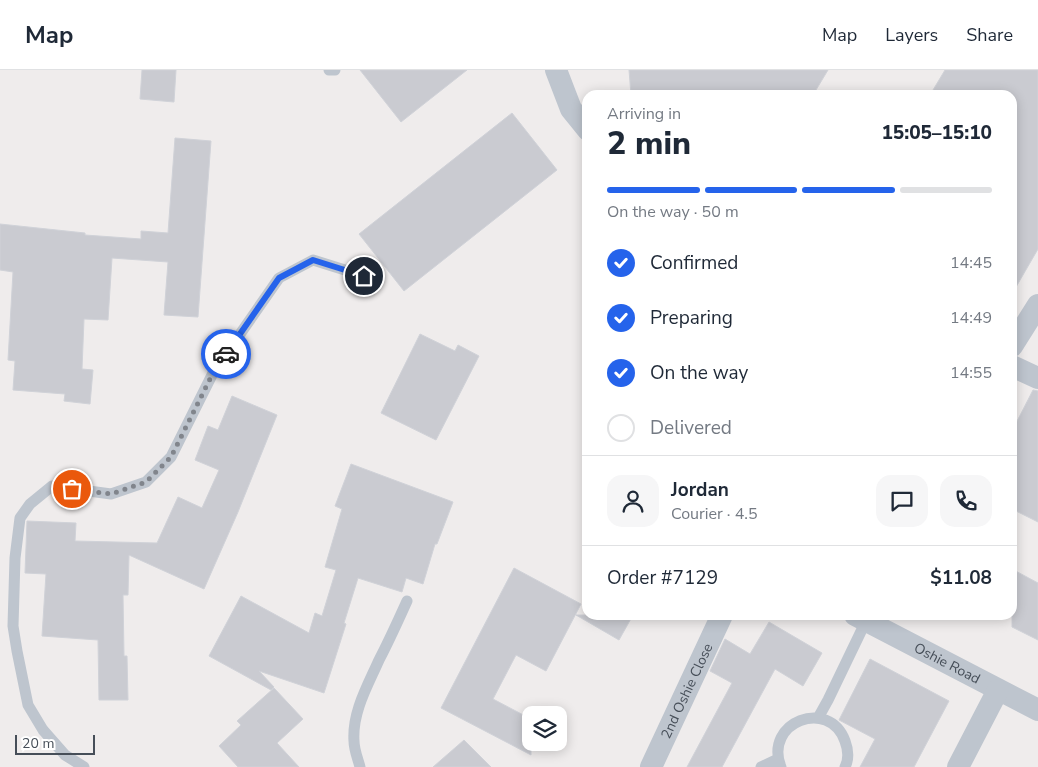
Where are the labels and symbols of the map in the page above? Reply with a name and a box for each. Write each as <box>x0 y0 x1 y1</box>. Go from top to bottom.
pin <box>343 255 385 297</box>
courier <box>201 329 251 379</box>
pin <box>51 468 93 510</box>
street label: Oshie Road <box>911 638 984 688</box>
street label: 2nd Oshie Close <box>657 640 717 742</box>
scale bar <box>15 732 95 755</box>

